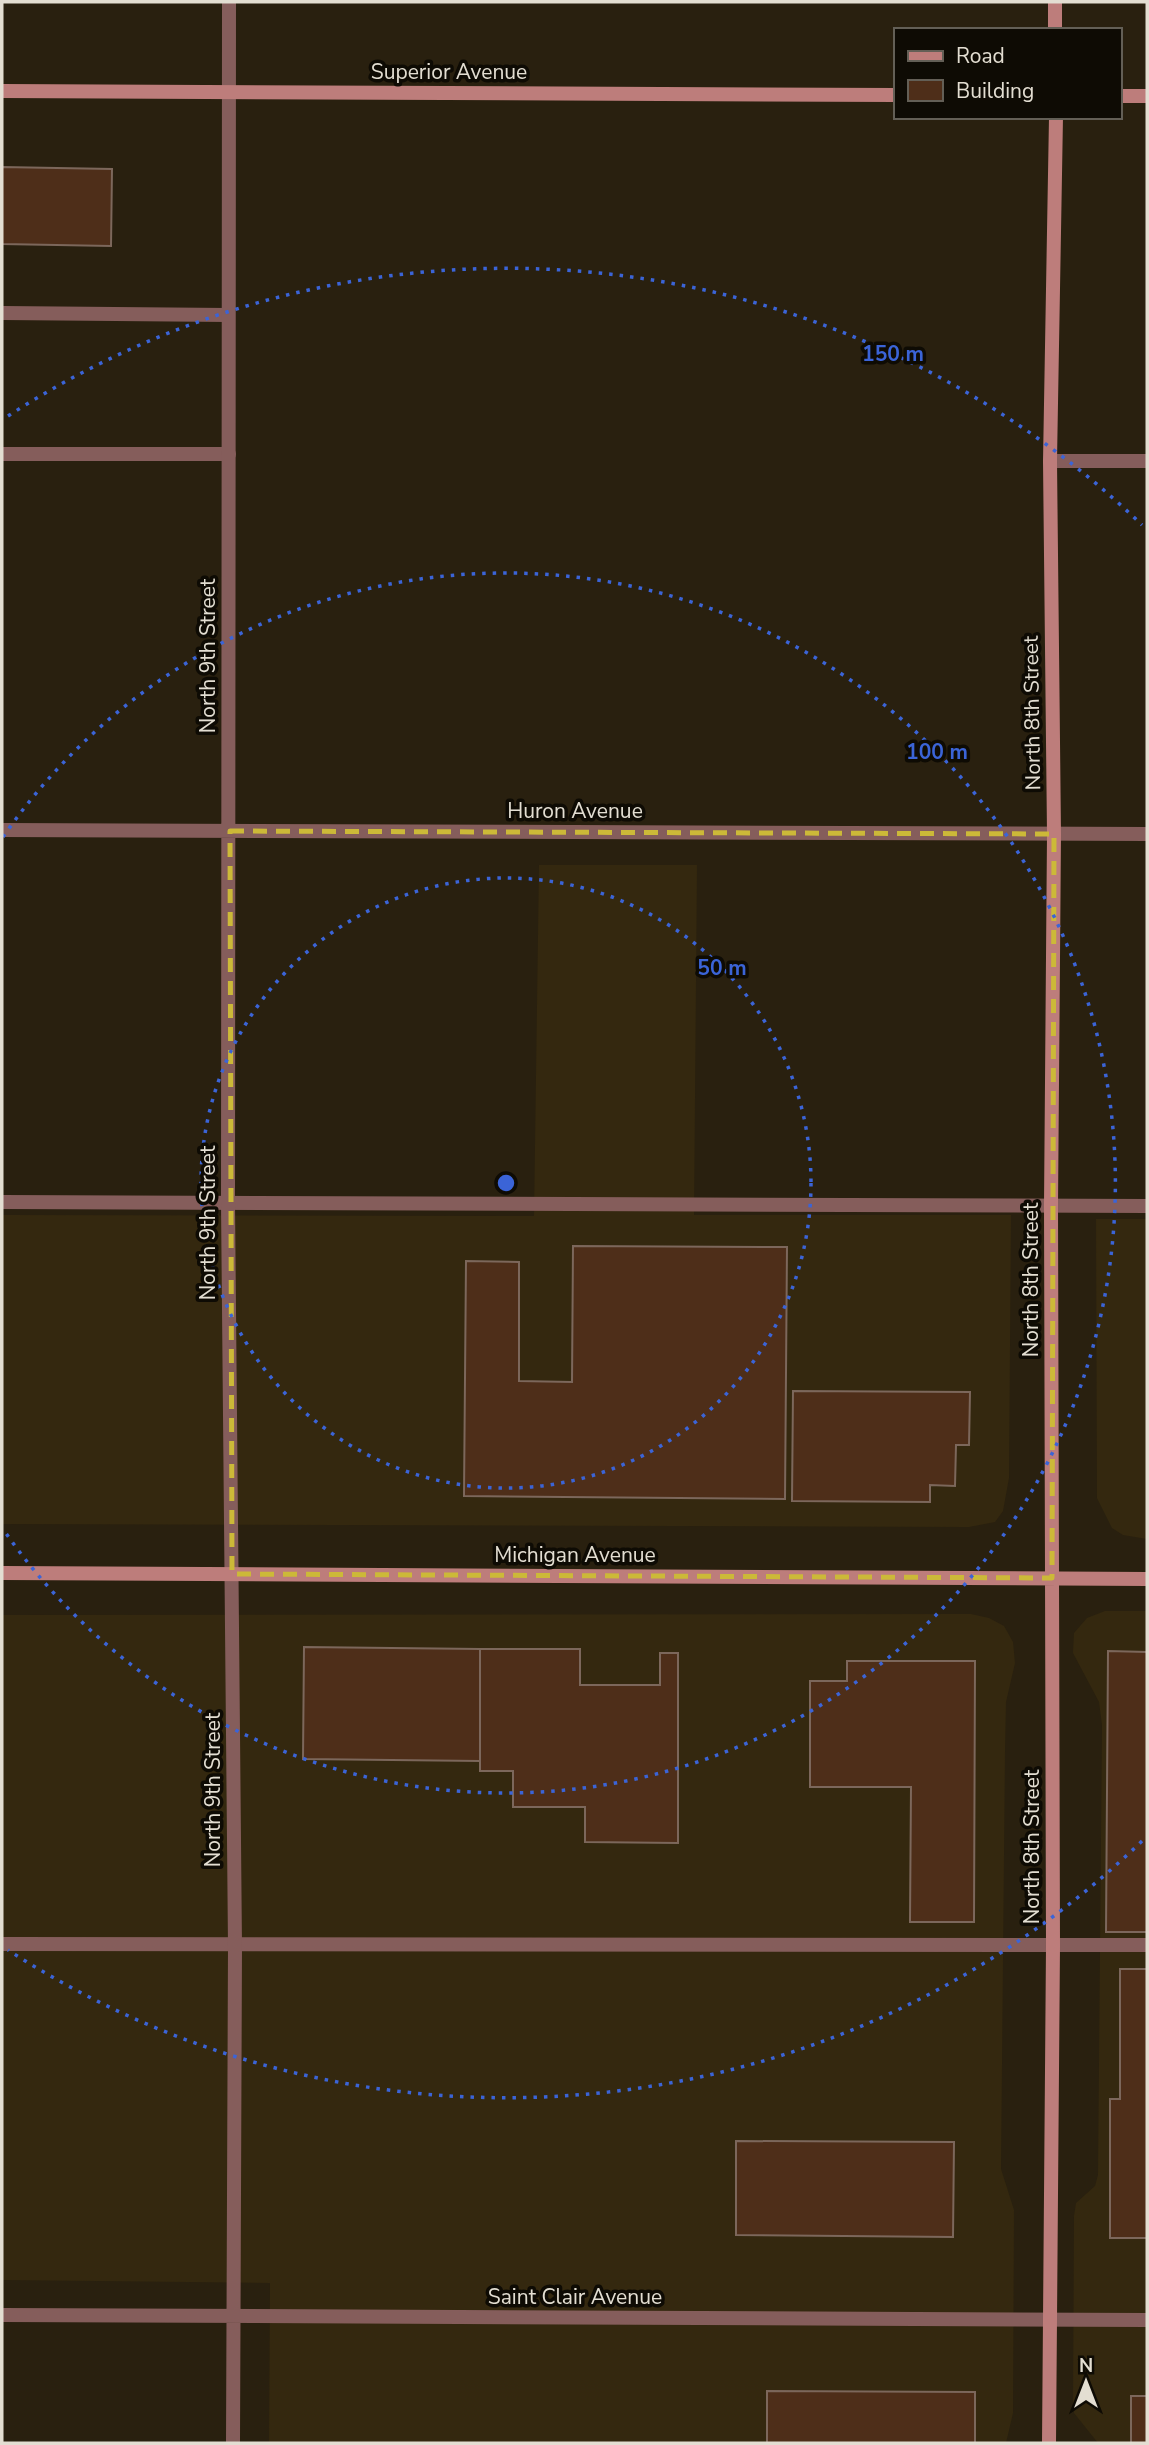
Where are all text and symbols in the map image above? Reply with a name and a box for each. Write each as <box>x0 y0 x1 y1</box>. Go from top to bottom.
legend <box>894 28 1121 119</box>
text: Road <box>956 42 1005 70</box>
street label: Superior Avenue <box>371 58 527 86</box>
text: Building <box>956 77 1034 105</box>
text: 150 m <box>862 340 924 368</box>
street label: North 9th Street <box>194 578 222 733</box>
street label: North 8th Street <box>1017 635 1047 791</box>
text: 100 m <box>906 738 968 766</box>
street label: Huron Avenue <box>507 797 643 825</box>
text: 50 m <box>697 954 747 982</box>
street label: North 9th Street <box>194 1145 222 1300</box>
centre of rings <box>494 1171 518 1195</box>
street label: North 8th Street <box>1017 1202 1045 1357</box>
street label: Michigan Avenue <box>494 1541 656 1569</box>
street label: North 9th Street <box>199 1712 227 1867</box>
street label: North 8th Street <box>1018 1769 1046 1924</box>
street label: Saint Clair Avenue <box>488 2283 662 2311</box>
north arrow <box>1051 2347 1121 2417</box>
text: N <box>1079 2353 1093 2379</box>

